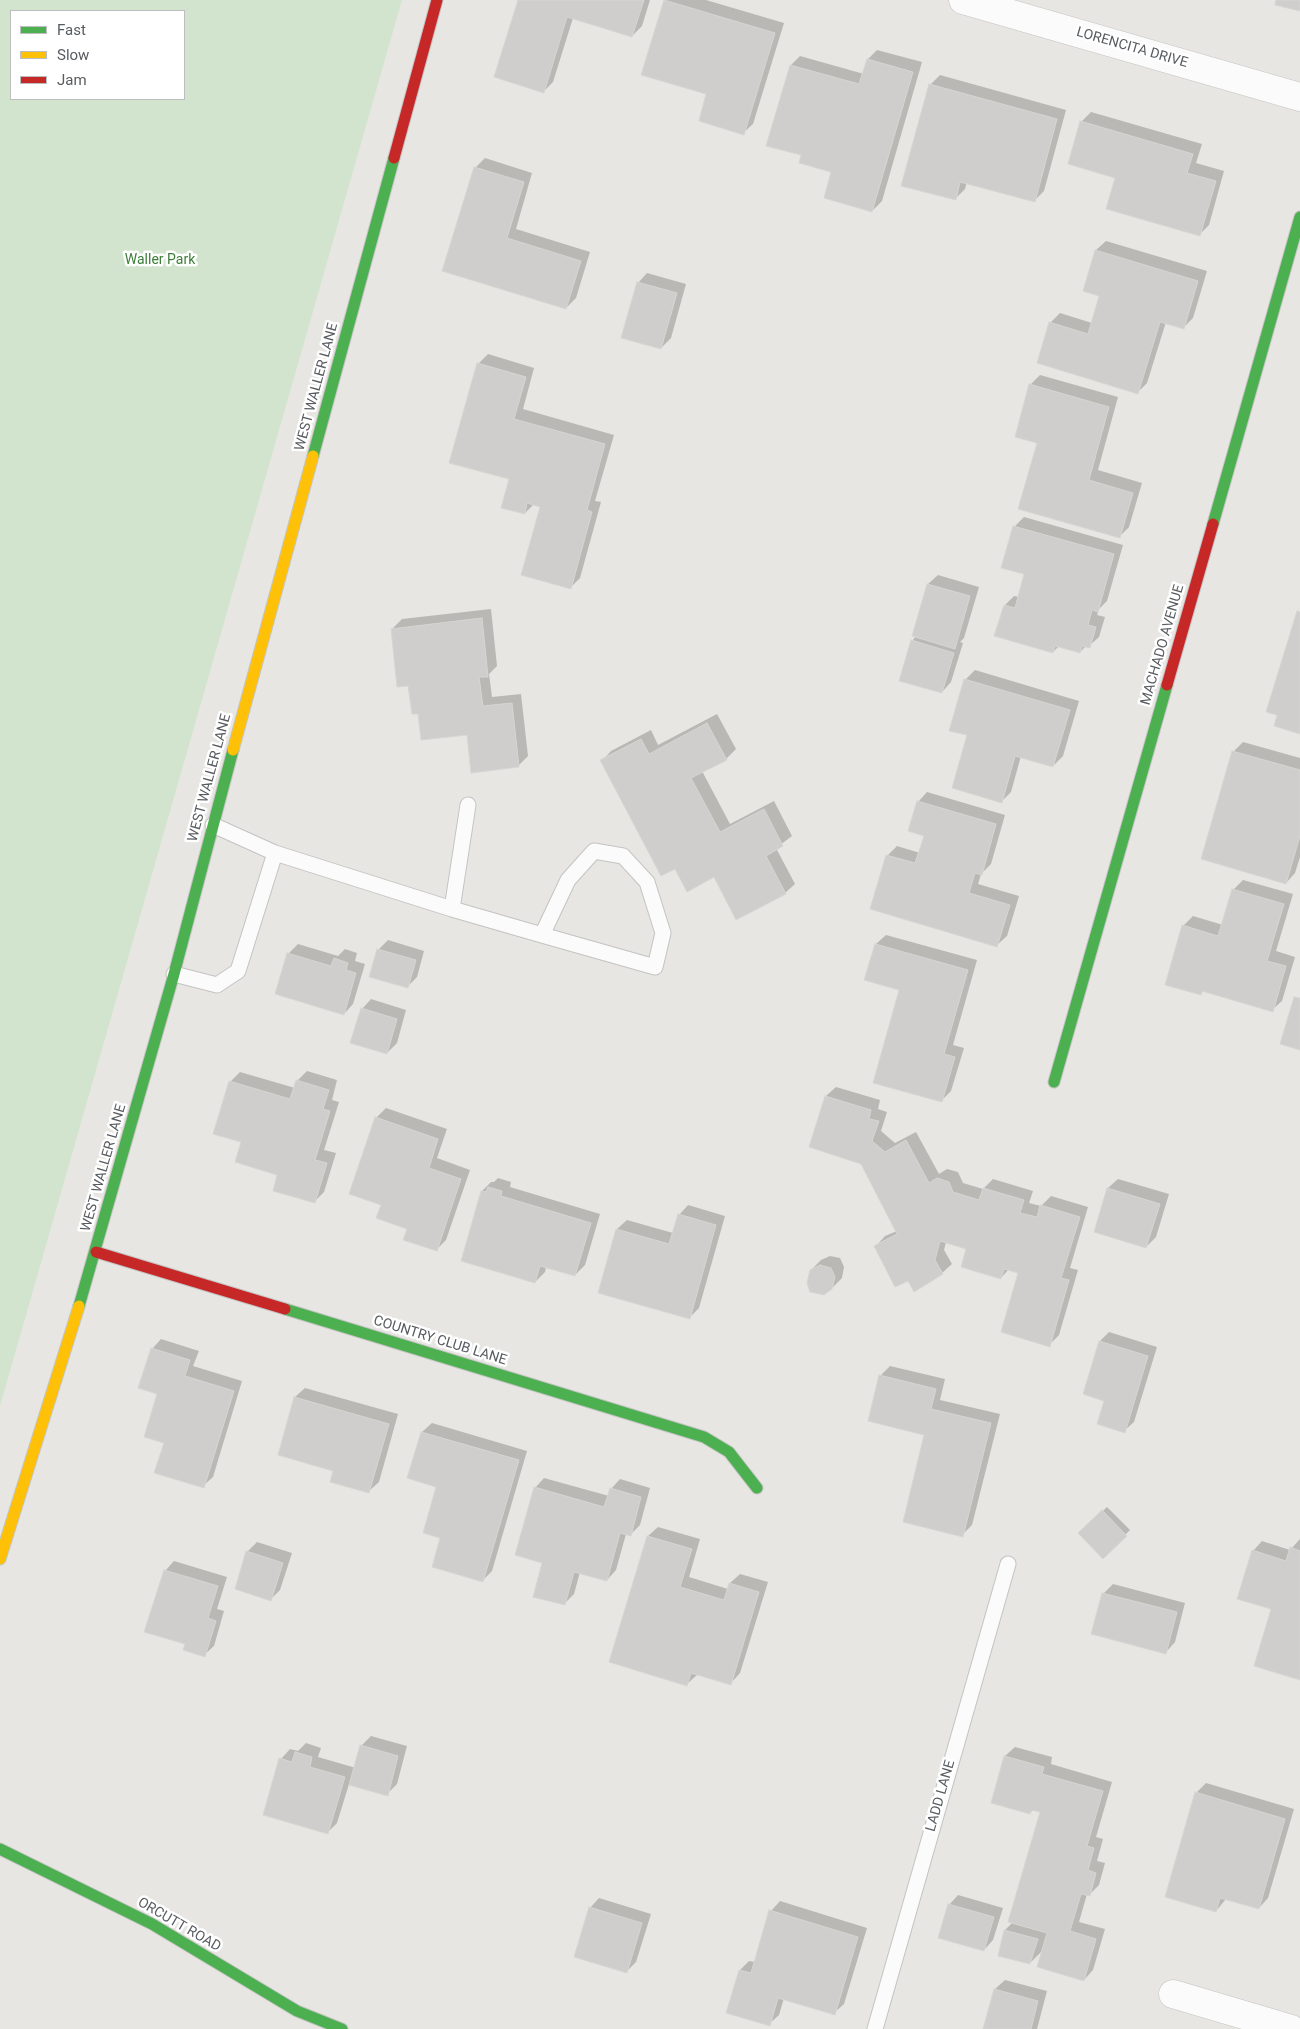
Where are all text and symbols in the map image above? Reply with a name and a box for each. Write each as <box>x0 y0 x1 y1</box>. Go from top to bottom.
legend <box>10 10 185 100</box>
text: Fast <box>57 21 86 39</box>
street label: LORENCITA DRIVE <box>1074 24 1190 72</box>
text: Slow <box>57 46 89 64</box>
text: Jam <box>57 71 87 89</box>
park label: Waller Park <box>125 252 195 268</box>
street label: WEST WALLER LANE <box>292 321 342 453</box>
street label: MACHADO AVENUE <box>1138 583 1188 707</box>
street label: WEST WALLER LANE <box>185 712 235 844</box>
street label: WEST WALLER LANE <box>78 1102 130 1234</box>
street label: COUNTRY CLUB LANE <box>371 1313 509 1369</box>
street label: LADD LANE <box>923 1758 959 1834</box>
street label: ORCUTT ROAD <box>134 1894 224 1956</box>

